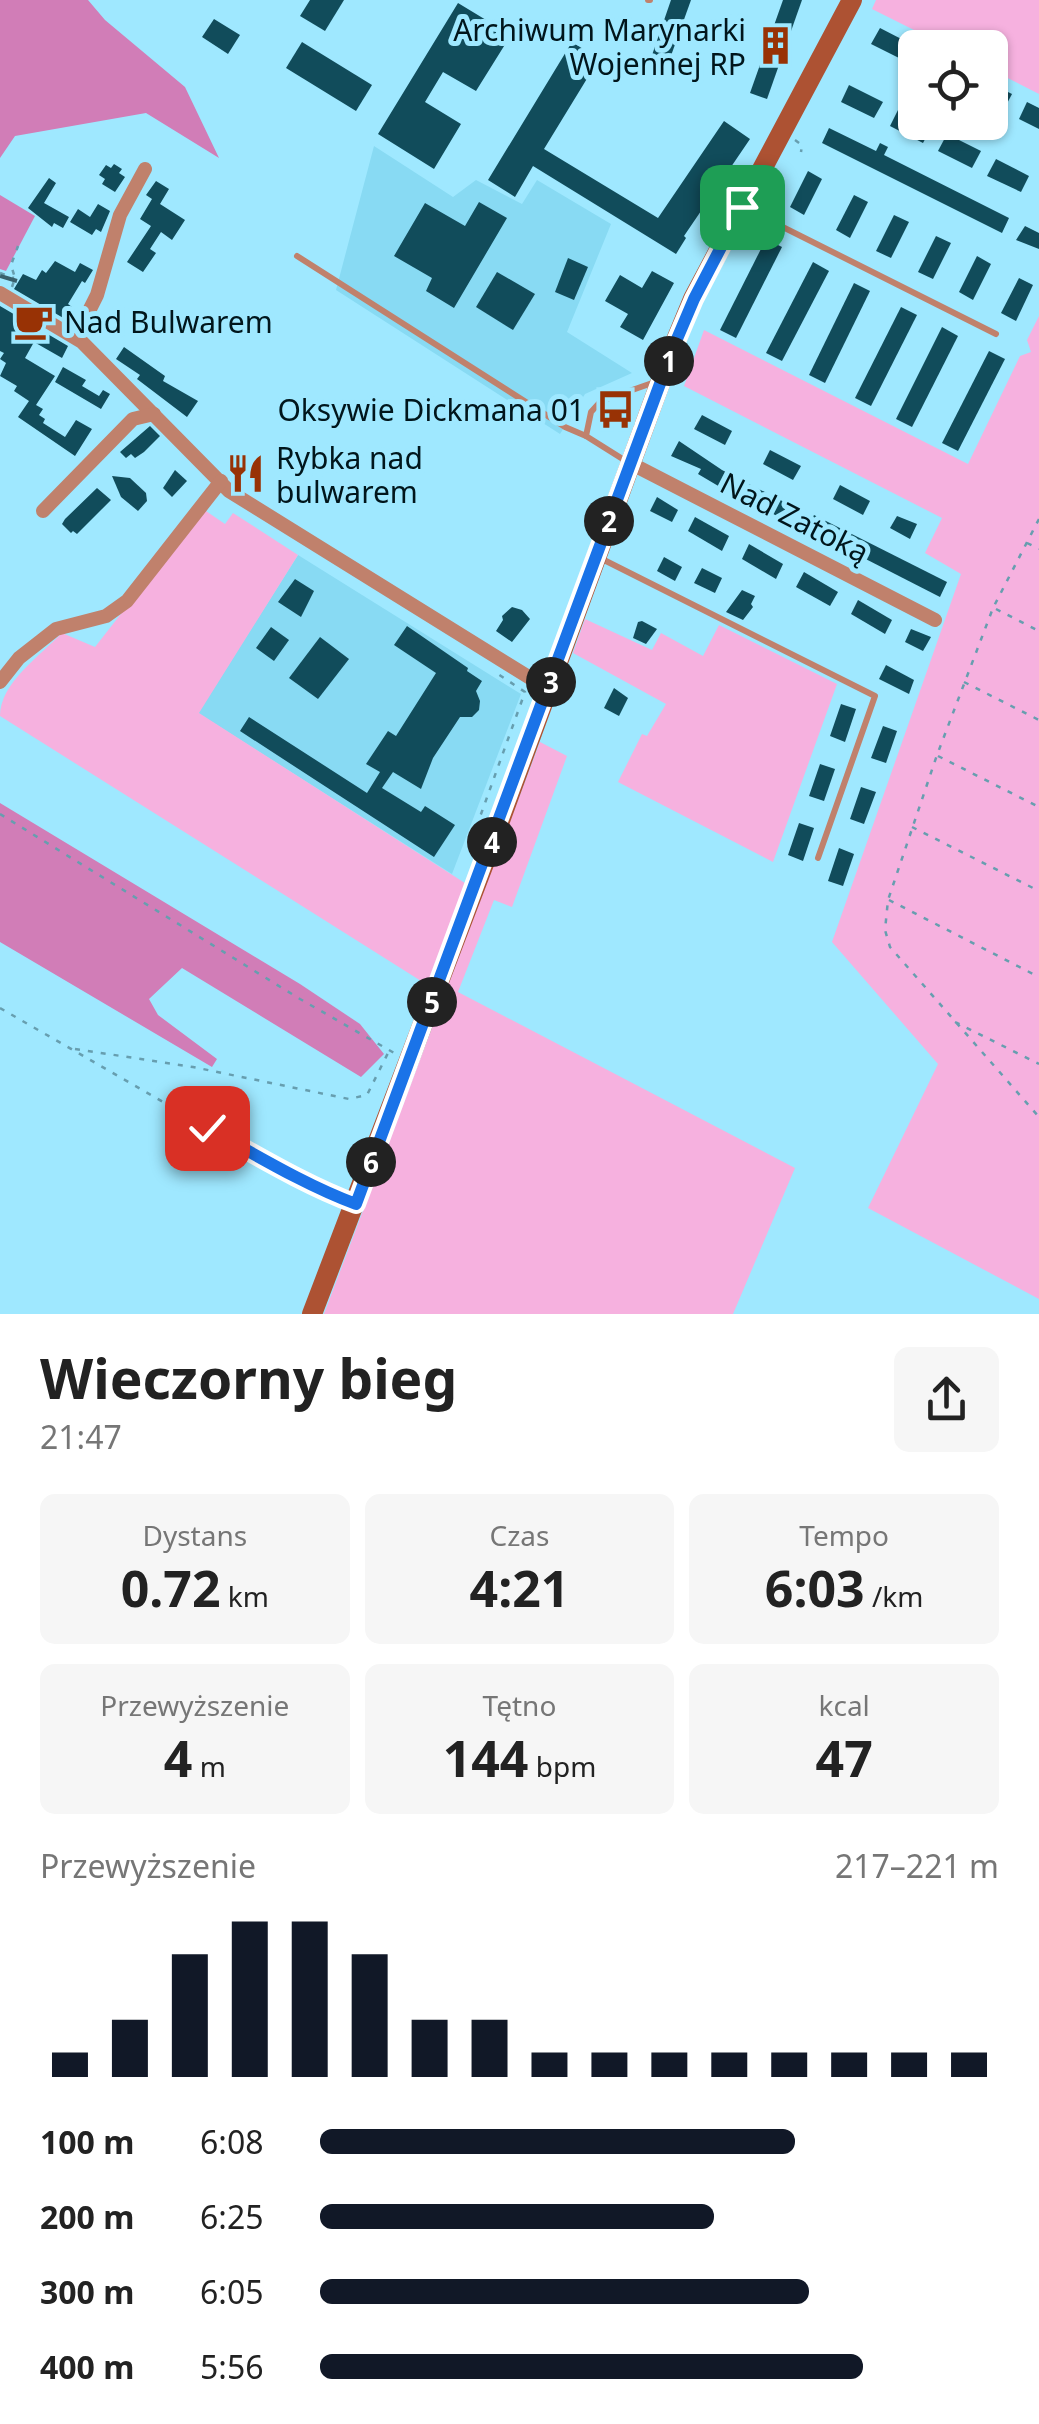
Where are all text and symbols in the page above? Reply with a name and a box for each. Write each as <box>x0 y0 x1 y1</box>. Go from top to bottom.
place label: Archiwum Marynarki Wojennej RP <box>453 9 746 84</box>
building icon: Archiwum Marynarki Wojennej RP <box>755 25 797 67</box>
map controls <box>898 30 1008 140</box>
button: locate <box>898 30 1008 140</box>
pin <box>700 165 785 250</box>
icon: arrive <box>715 180 770 235</box>
cafe icon: Nad Bulwarem <box>13 300 55 342</box>
place label: Nad Bulwarem <box>64 301 273 342</box>
pin: 1 <box>644 336 694 386</box>
text: 1 <box>661 342 677 380</box>
bus stop icon: Oksywie Dickmana 01 <box>594 388 636 430</box>
place label: Oksywie Dickmana 01 <box>277 389 585 430</box>
place label: Rybka nad bulwarem <box>276 437 423 512</box>
restaurant icon: Rybka nad bulwarem <box>225 453 267 495</box>
street label: Nad Zatoką <box>714 462 876 572</box>
pin: 2 <box>584 496 634 546</box>
text: 2 <box>601 502 617 540</box>
pin: 3 <box>526 657 576 707</box>
text: 3 <box>543 663 559 701</box>
pin: 4 <box>467 817 517 867</box>
text: 4 <box>484 823 500 861</box>
pin: 5 <box>407 977 457 1027</box>
text: 5 <box>424 983 440 1021</box>
pin <box>165 1086 250 1171</box>
icon: check <box>180 1101 235 1156</box>
pin: 6 <box>346 1137 396 1187</box>
text: 6 <box>363 1143 379 1181</box>
text: Wieczorny bieg <box>40 1340 457 1415</box>
button: share <box>894 1347 999 1452</box>
text: 21:47 <box>40 1415 122 1458</box>
text: Dystans <box>142 1516 247 1554</box>
text: Czas <box>490 1516 549 1554</box>
text: Tempo <box>799 1516 889 1554</box>
text: 0.72 <box>121 1554 221 1622</box>
text: 4:21 <box>470 1554 569 1622</box>
text: 6:03 <box>765 1554 865 1622</box>
text: km <box>221 1577 269 1615</box>
text: /km <box>865 1577 924 1615</box>
text: Przewyższenie <box>100 1686 289 1724</box>
text: Tętno <box>483 1686 556 1724</box>
text: kcal <box>818 1686 870 1724</box>
text: 4 <box>164 1724 192 1792</box>
text: 144 <box>443 1724 528 1792</box>
text: 47 <box>816 1724 873 1792</box>
text: m <box>192 1747 226 1785</box>
text: bpm <box>528 1747 596 1785</box>
text: Przewyższenie <box>40 1844 256 1887</box>
text: 217–221 m <box>835 1844 999 1887</box>
text: 100 m <box>40 2120 134 2163</box>
text: 6:08 <box>200 2120 264 2163</box>
text: 200 m <box>40 2195 134 2238</box>
text: 6:25 <box>200 2195 264 2238</box>
text: 300 m <box>40 2270 134 2313</box>
text: 6:05 <box>200 2270 264 2313</box>
text: 400 m <box>40 2345 134 2388</box>
text: 5:56 <box>200 2345 264 2388</box>

